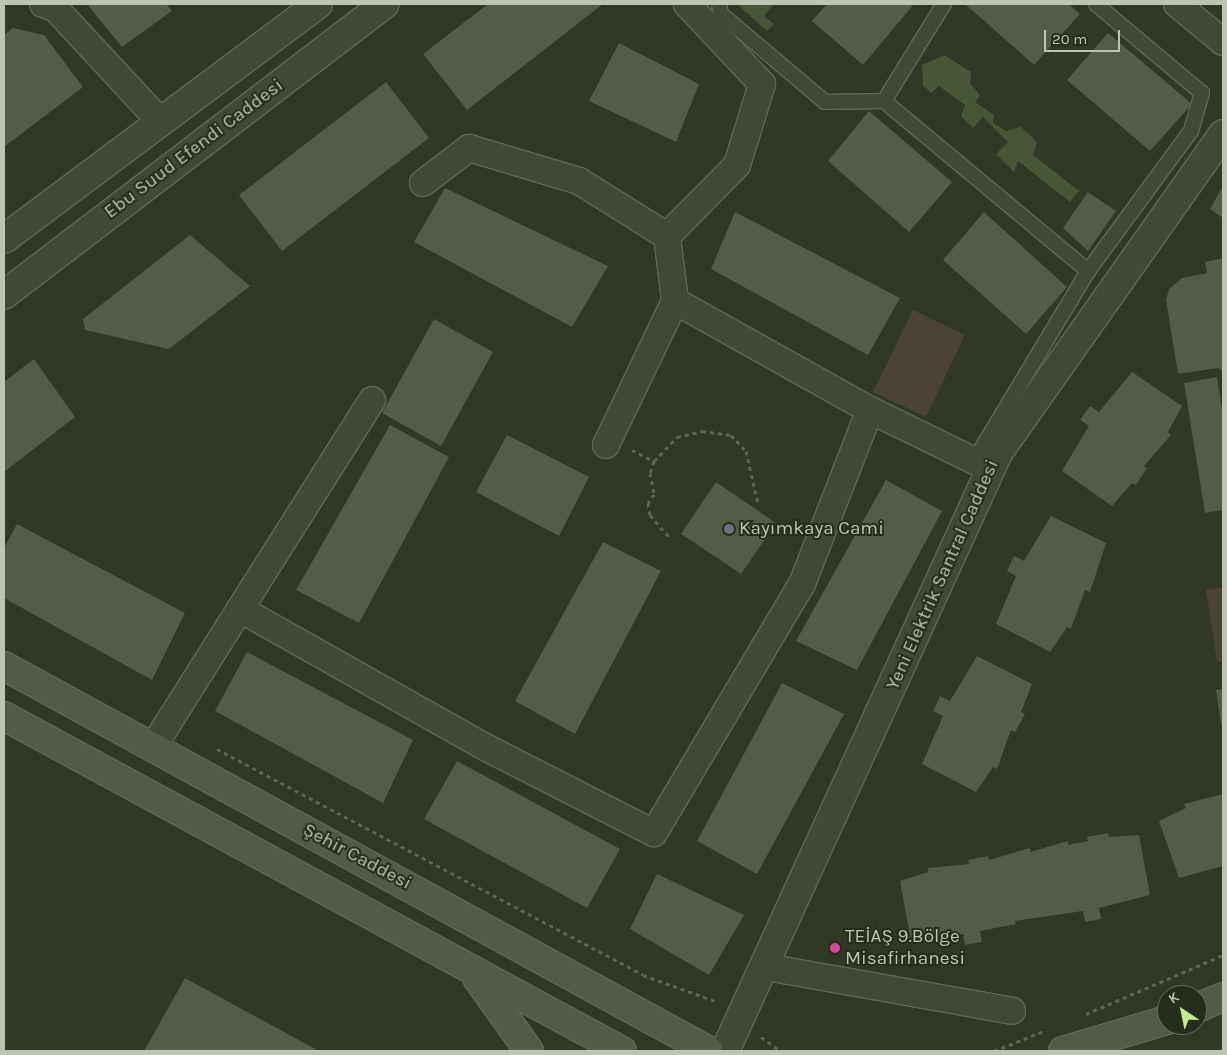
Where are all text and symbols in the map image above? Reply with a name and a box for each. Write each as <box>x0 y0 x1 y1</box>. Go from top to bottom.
scale bar <box>1047 20 1123 52</box>
text: 20 m <box>1052 30 1087 48</box>
street label: Ebu Suud Efendi Caddesi <box>100 74 288 224</box>
street label: Yeni Elektrik Santral Caddesi <box>882 456 1004 694</box>
place label: Kayımkaya Cami <box>739 518 884 540</box>
marker: Kayımkaya Cami <box>723 523 735 535</box>
street label: Şehir Caddesi <box>299 819 415 895</box>
place label: TEİAŞ 9.Bölge Misafirhanesi <box>845 926 965 970</box>
marker: TEİAŞ 9.Bölge Misafirhanesi <box>829 942 841 954</box>
north arrow <box>1157 985 1207 1035</box>
text: K <box>1165 988 1182 1008</box>

